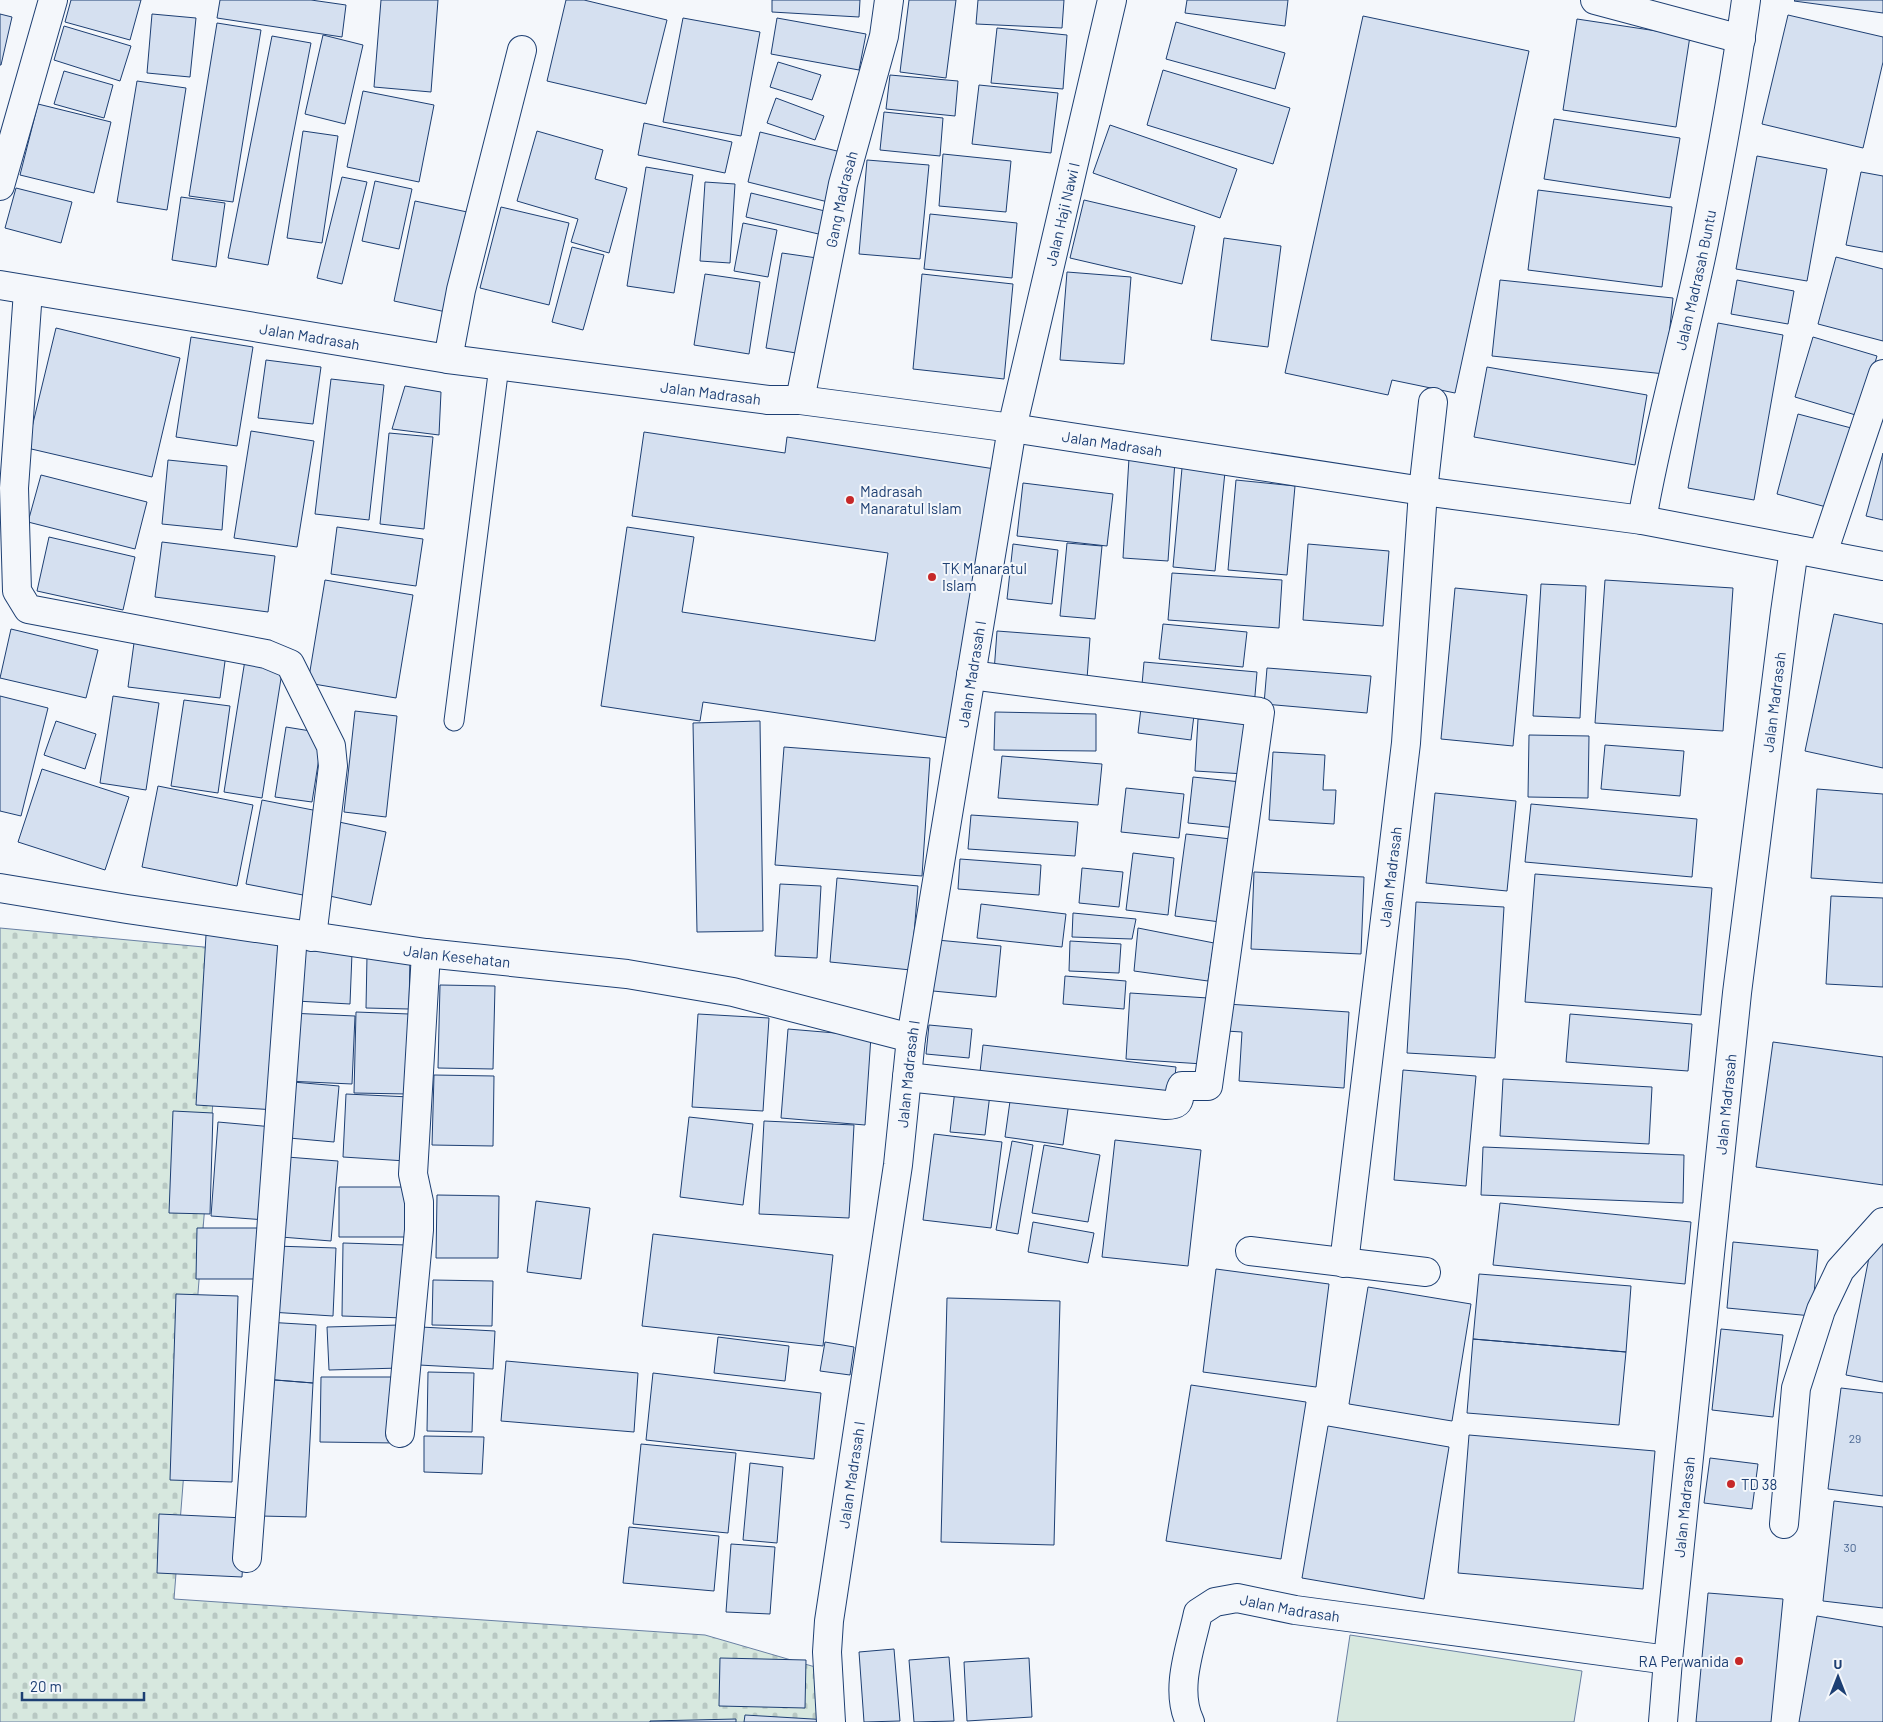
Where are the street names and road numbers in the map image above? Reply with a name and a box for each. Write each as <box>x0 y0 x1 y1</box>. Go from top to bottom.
street label: Gang Madrasah <box>822 149 861 249</box>
street label: Jalan Haji Nawi I <box>1041 161 1083 268</box>
street label: Jalan Madrasah Buntu <box>1671 208 1719 352</box>
street label: Jalan Madrasah <box>258 319 361 353</box>
street label: Jalan Madrasah <box>659 377 762 408</box>
street label: Jalan Madrasah <box>1061 427 1164 460</box>
street label: Jalan Madrasah I <box>954 619 989 729</box>
street label: Jalan Madrasah <box>1758 651 1789 753</box>
street label: Jalan Madrasah <box>1375 825 1405 928</box>
street label: Jalan Kesehatan <box>402 941 511 971</box>
street label: Jalan Madrasah I <box>893 1019 923 1129</box>
street label: Jalan Madrasah <box>1711 1053 1740 1155</box>
street label: Jalan Madrasah I <box>834 1420 868 1530</box>
street label: Jalan Madrasah <box>1670 1456 1698 1558</box>
street label: Jalan Madrasah <box>1238 1590 1341 1625</box>

